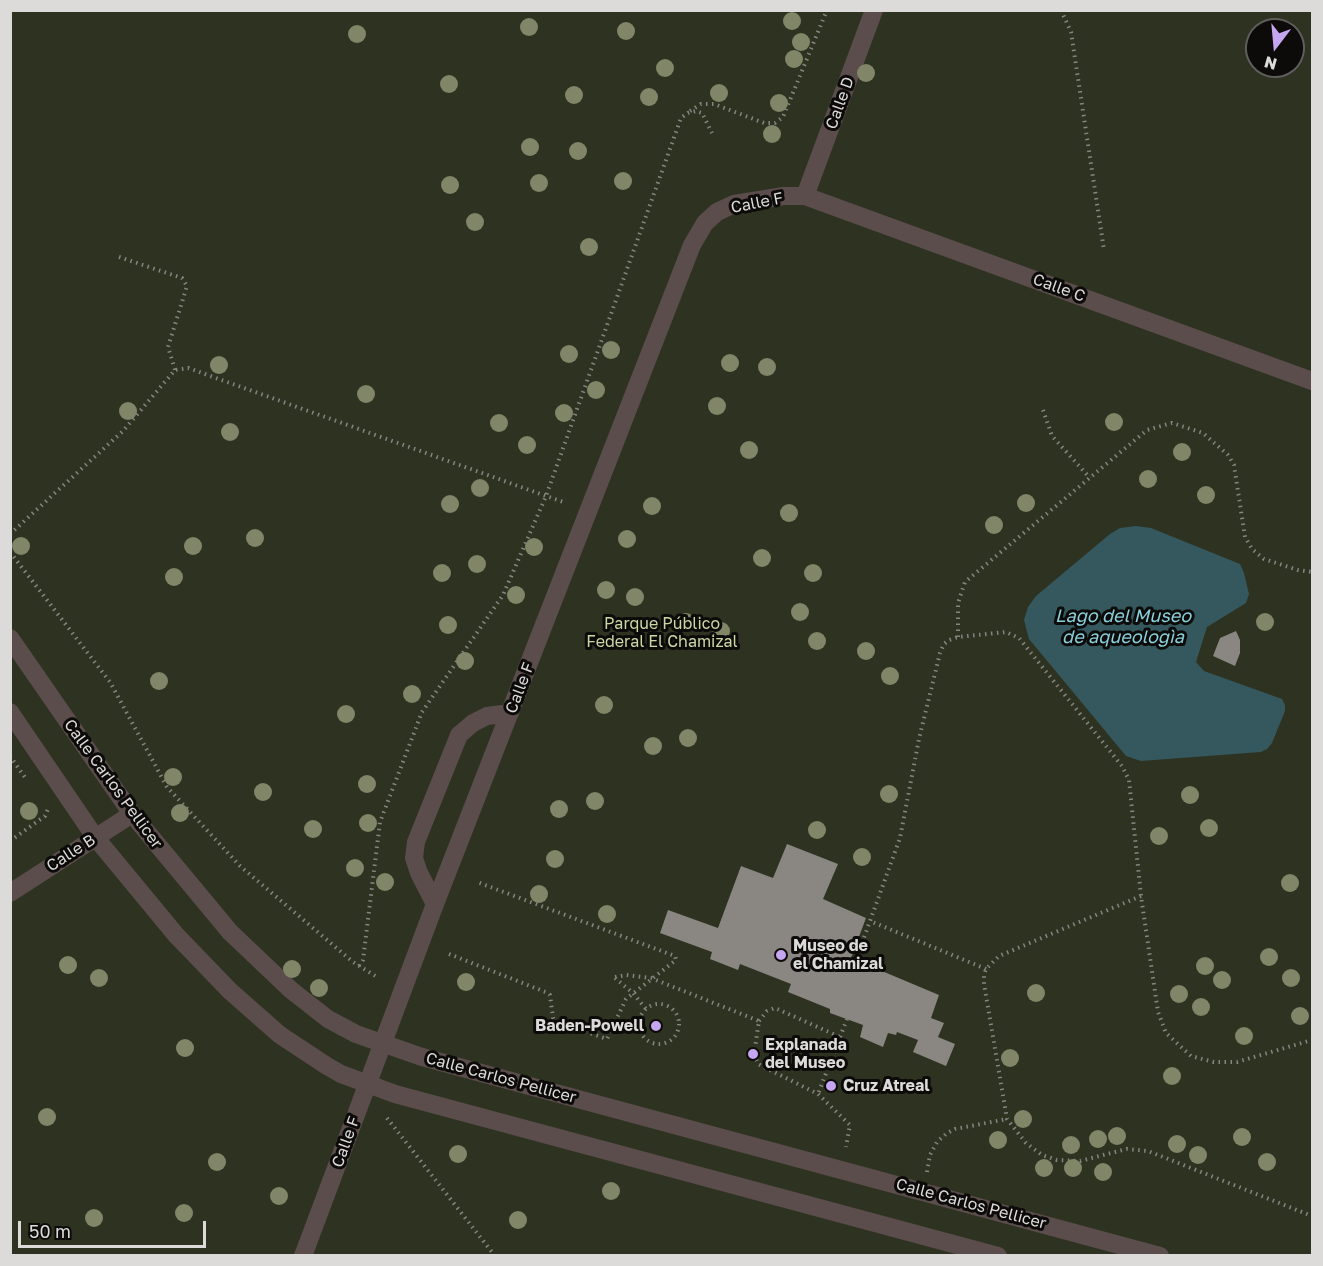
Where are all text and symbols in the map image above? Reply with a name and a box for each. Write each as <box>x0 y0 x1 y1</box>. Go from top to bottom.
north arrow <box>1245 18 1305 78</box>
text: N <box>1262 52 1279 75</box>
street label: Calle D <box>822 74 858 132</box>
street label: Calle F <box>729 189 785 217</box>
street label: Calle C <box>1030 270 1088 306</box>
water label: Lago del Museo de aqueologìa <box>1055 605 1191 648</box>
park label: Parque Público Federal El Chamizal <box>586 614 738 652</box>
street label: Calle F <box>502 660 538 716</box>
street label: Calle Carlos Pellicer <box>60 716 166 852</box>
street label: Calle B <box>43 830 99 876</box>
place label: Museo de el Chamizal <box>793 936 883 974</box>
marker: Museo de el Chamizal <box>774 948 788 962</box>
place label: Baden-Powell <box>535 1016 644 1036</box>
marker: Baden-Powell <box>649 1019 663 1033</box>
place label: Explanada del Museo <box>765 1035 847 1073</box>
marker: Explanada del Museo <box>746 1047 760 1061</box>
street label: Calle Carlos Pellicer <box>424 1049 578 1107</box>
place label: Cruz Atreal <box>843 1076 930 1096</box>
marker: Cruz Atreal <box>824 1079 838 1093</box>
street label: Calle F <box>328 1114 364 1170</box>
street label: Calle Carlos Pellicer <box>894 1175 1048 1233</box>
scale bar <box>21 1209 208 1247</box>
text: 50 m <box>29 1220 71 1242</box>

